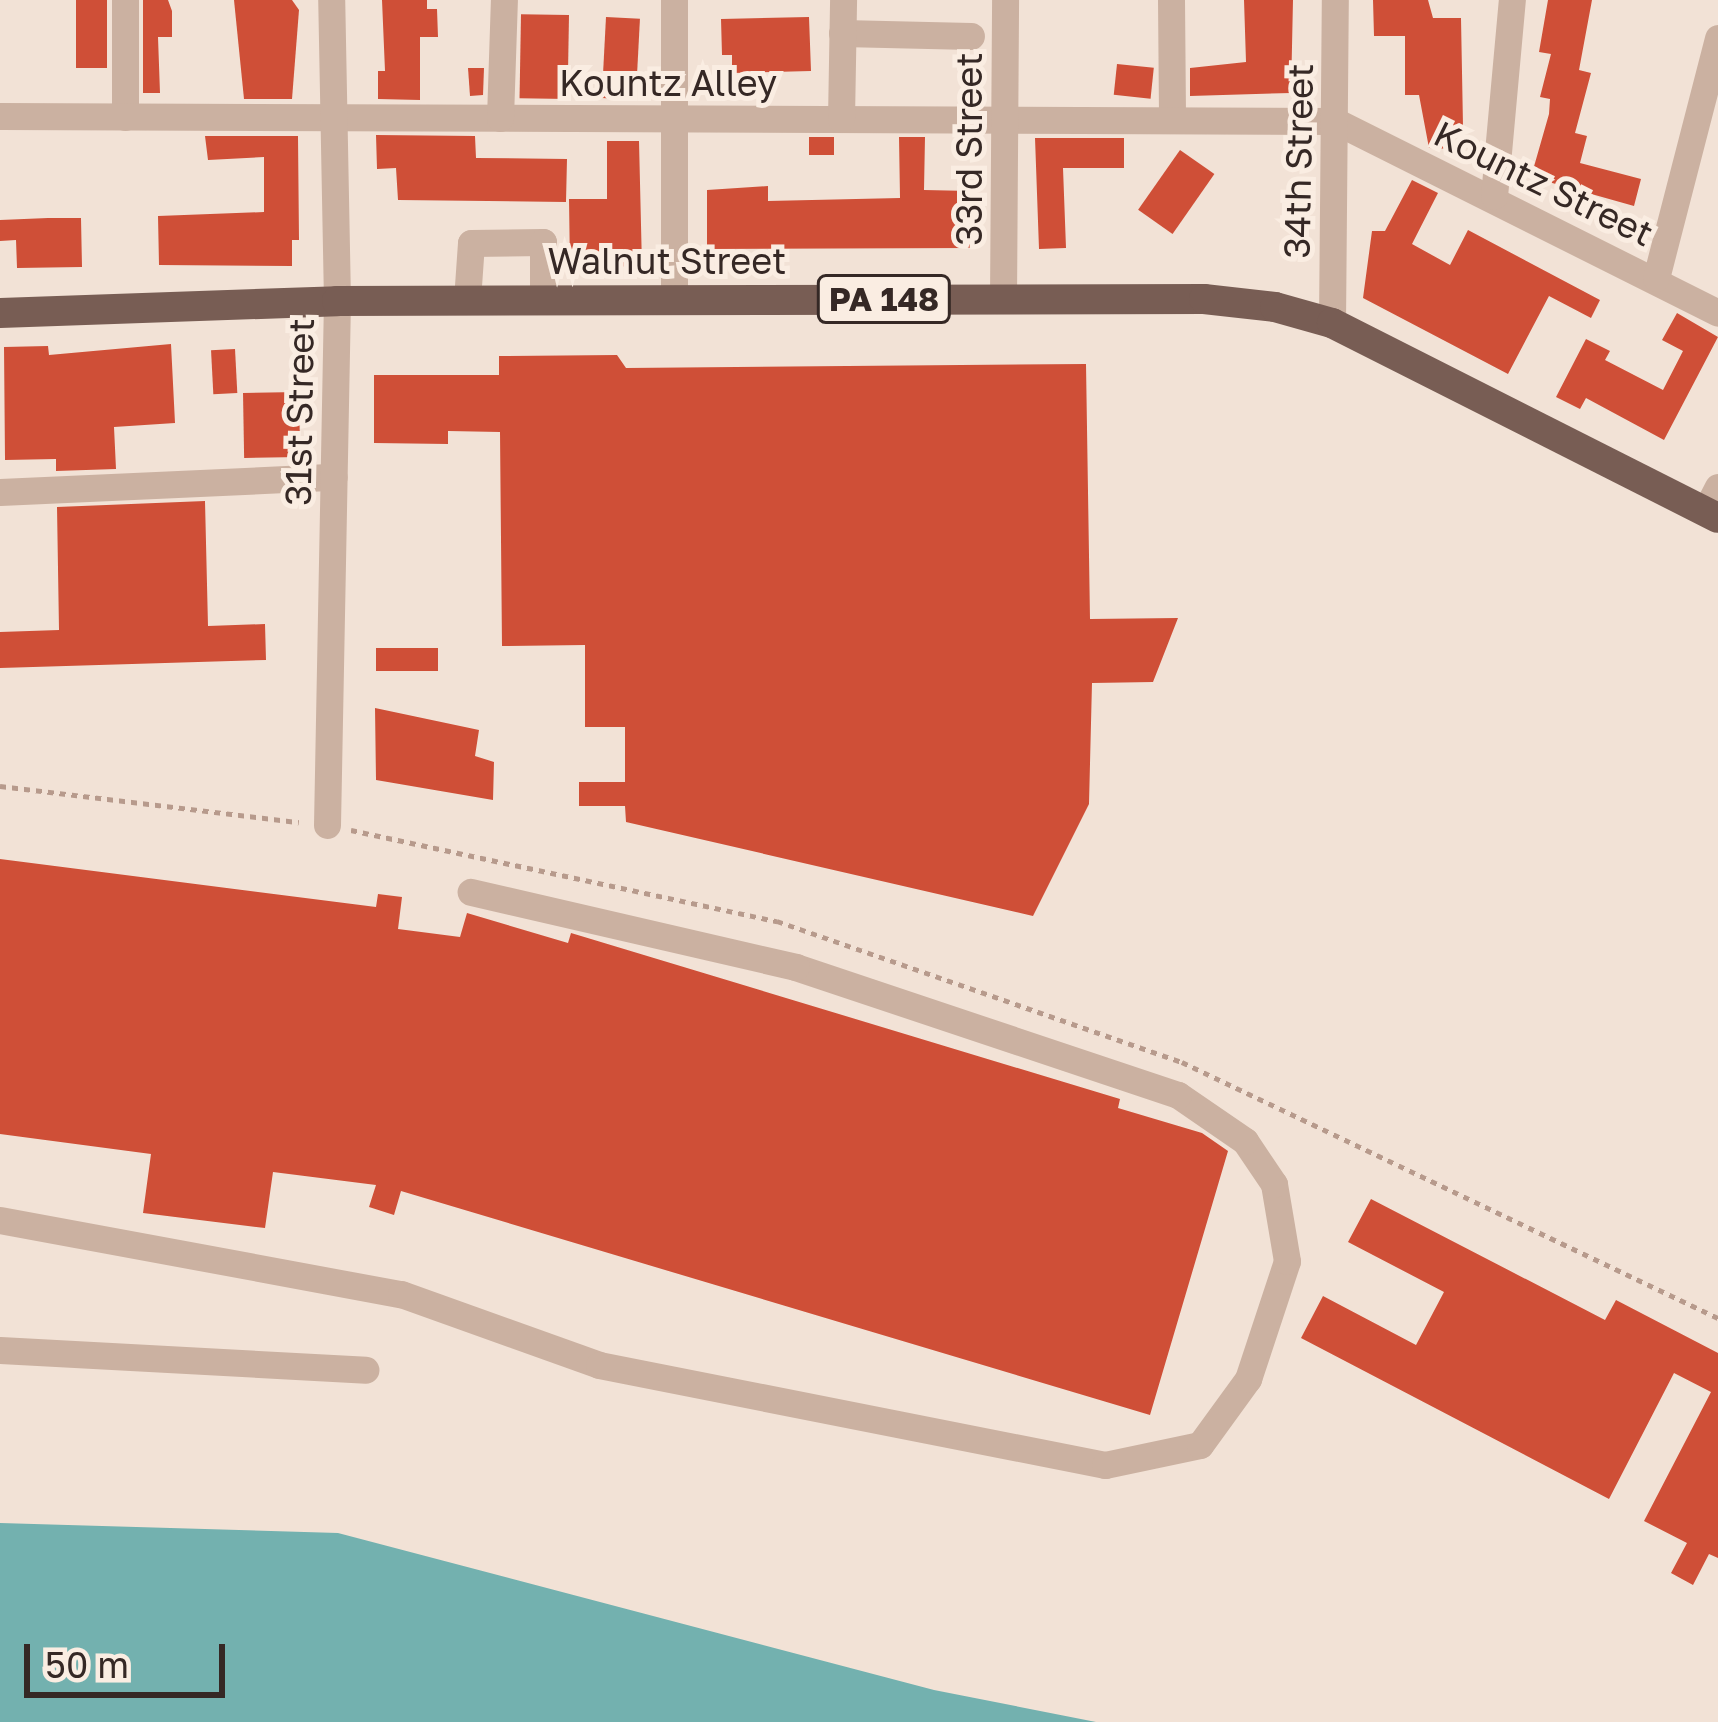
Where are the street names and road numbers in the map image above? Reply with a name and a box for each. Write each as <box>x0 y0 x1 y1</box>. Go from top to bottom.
street label: 33rd Street <box>947 52 991 246</box>
street label: Kountz Alley <box>559 61 777 105</box>
street label: 34th Street <box>1275 63 1321 259</box>
street label: Kountz Street <box>1427 111 1661 255</box>
street label: Walnut Street <box>548 239 786 283</box>
road number: PA 148 <box>815 272 953 326</box>
street label: 31st Street <box>276 318 322 506</box>

